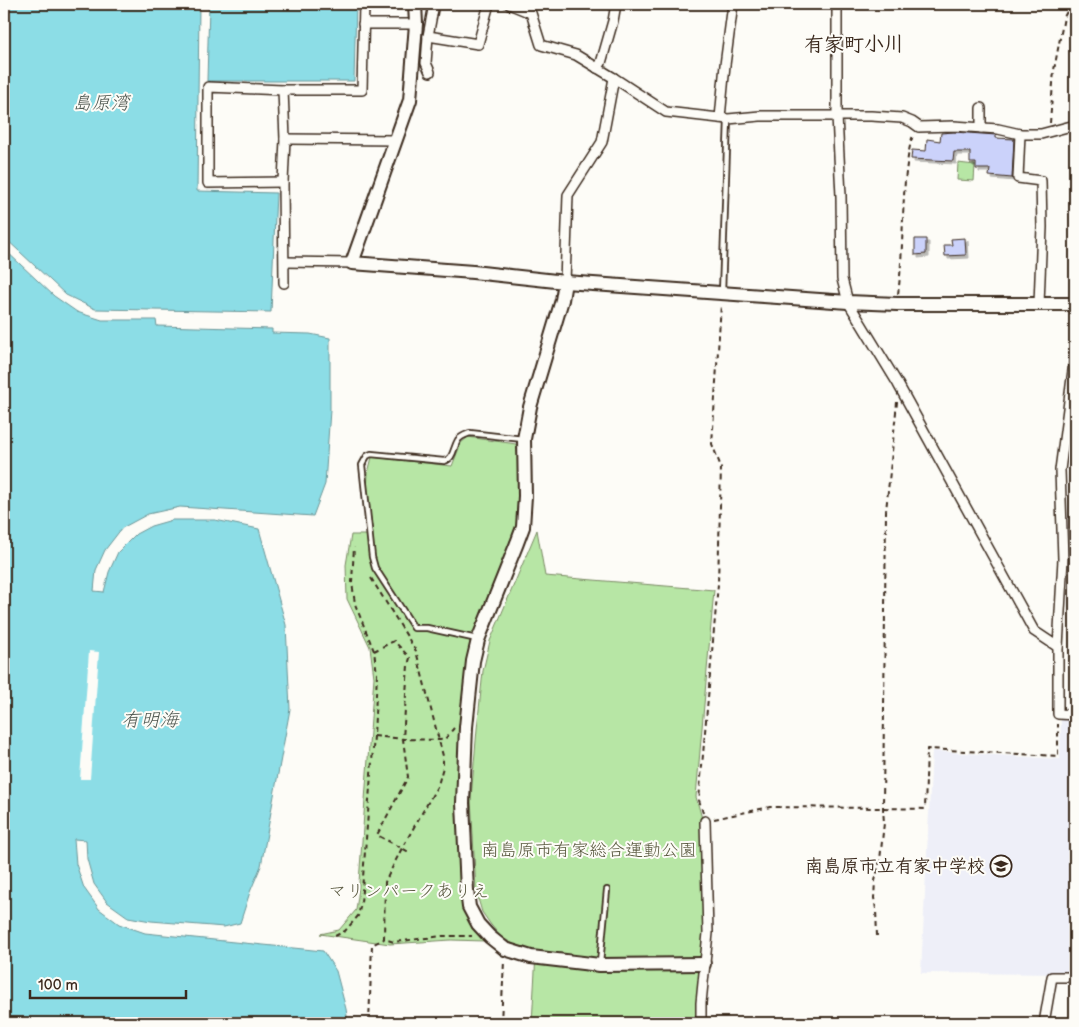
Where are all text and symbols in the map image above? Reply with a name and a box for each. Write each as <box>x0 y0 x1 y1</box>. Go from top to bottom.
district label: 有家町小川 <box>804 33 904 57</box>
water label: 島原湾 <box>72 92 131 115</box>
water label: 有明海 <box>121 709 180 732</box>
park label: 南島原市有家総合運動公園 <box>481 840 697 861</box>
school or university icon: 南島原市立有家中学校 <box>989 854 1013 878</box>
place label: 南島原市立有家中学校 <box>805 856 985 877</box>
park label: マリンパークありえ <box>328 881 490 902</box>
scale bar <box>30 967 186 999</box>
text: 100 m <box>38 976 78 995</box>

